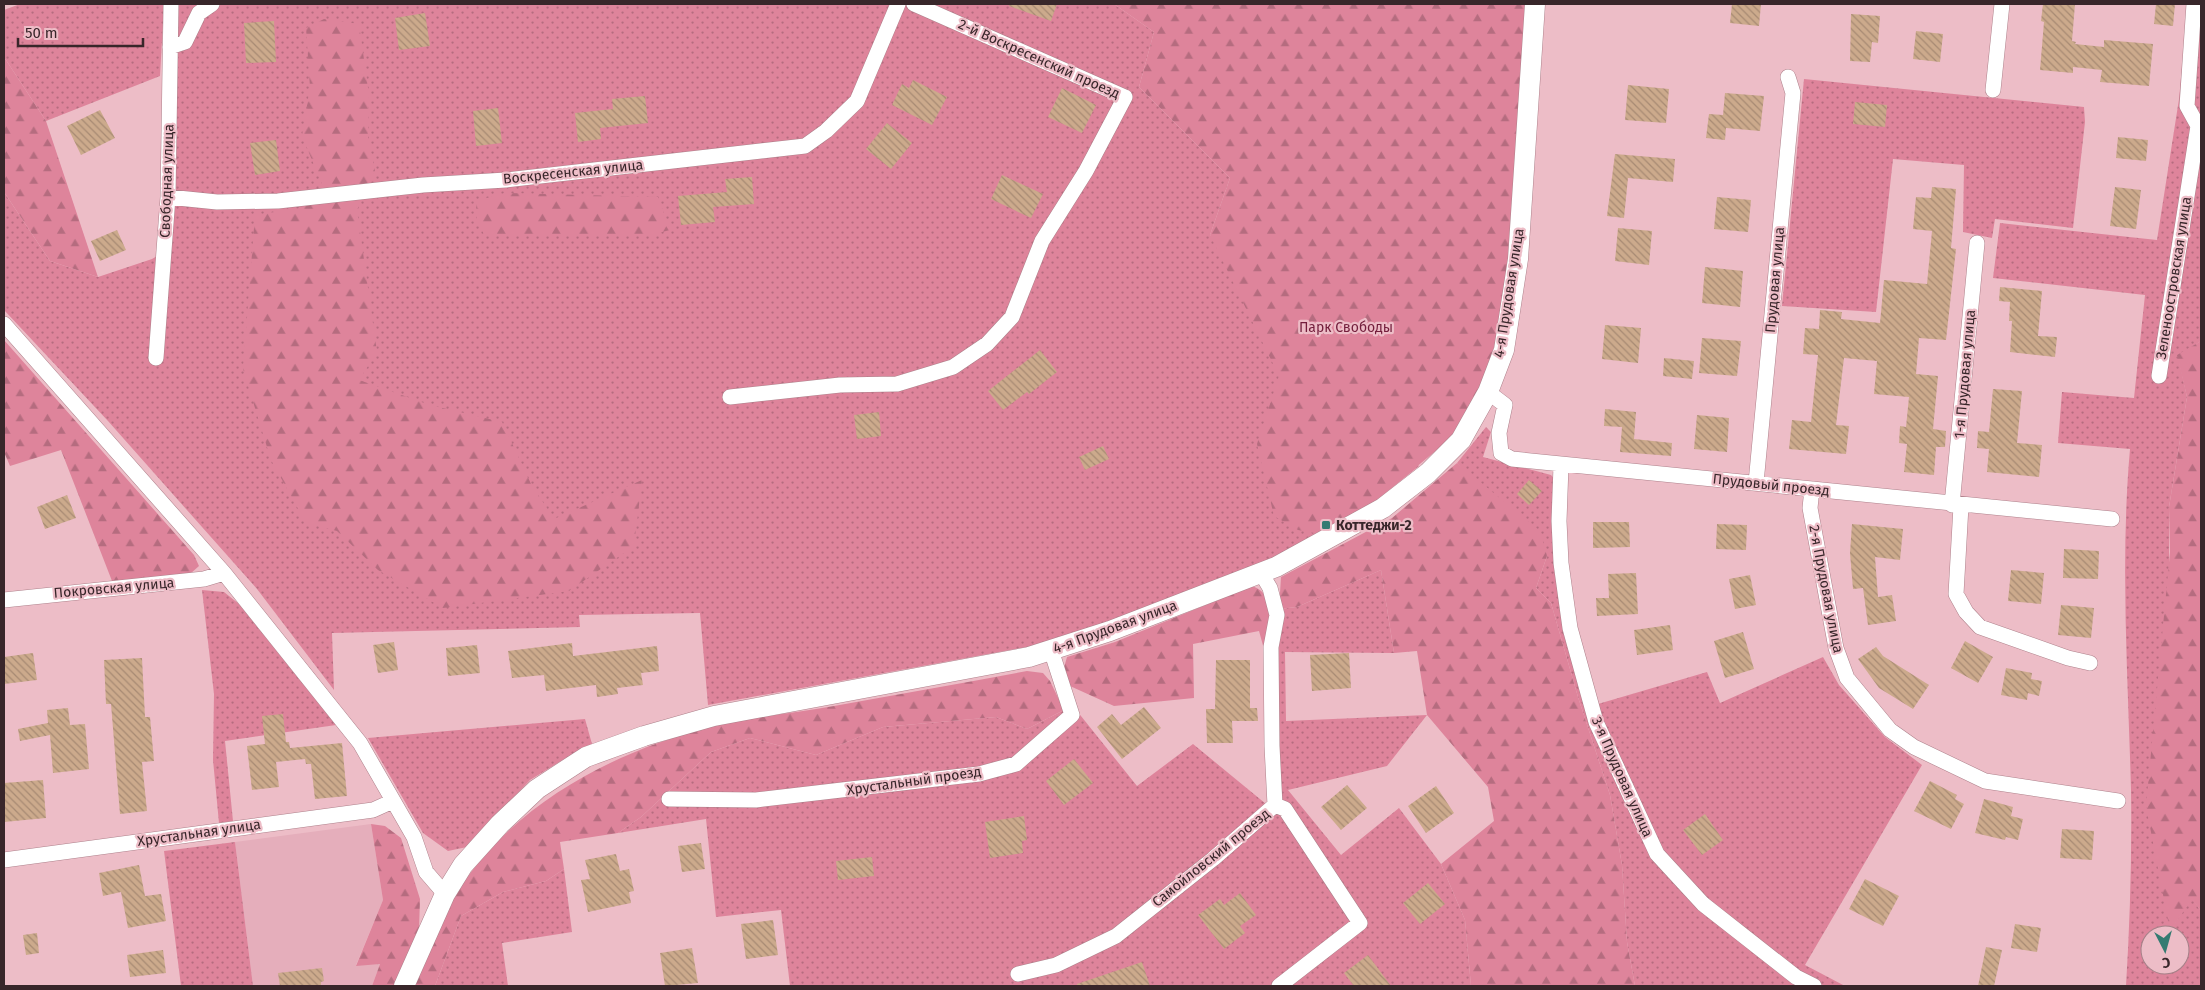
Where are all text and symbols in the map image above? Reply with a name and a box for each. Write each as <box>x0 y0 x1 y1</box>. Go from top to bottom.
scale bar <box>18 15 142 47</box>
street label: 2-й Воскресенский проезд <box>956 16 1122 102</box>
text: 50 m <box>25 24 58 42</box>
street label: Свободная улица <box>157 124 177 238</box>
street label: Воскресенская улица <box>502 156 644 188</box>
street label: Зеленоостровская улица <box>2153 196 2195 360</box>
street label: Прудовая улица <box>1762 226 1788 334</box>
street label: 4-я Прудовая улица <box>1490 227 1528 359</box>
street label: 1-я Прудовая улица <box>1951 309 1979 439</box>
park label: Парк Свободы <box>1299 319 1393 336</box>
street label: Прудовый проезд <box>1712 470 1830 500</box>
place label: Коттеджи-2 <box>1336 517 1412 534</box>
marker: Коттеджи-2 <box>1320 519 1332 531</box>
street label: 2-я Прудовая улица <box>1805 524 1847 654</box>
street label: Покровская улица <box>53 574 175 602</box>
street label: 4-я Прудовая улица <box>1051 597 1179 657</box>
street label: 3-я Прудовая улица <box>1588 714 1656 840</box>
street label: Хрустальный проезд <box>846 763 982 799</box>
street label: Самойловский проезд <box>1149 805 1273 911</box>
street label: Хрустальная улица <box>136 816 262 850</box>
north arrow <box>2140 925 2190 975</box>
text: С <box>2161 954 2171 971</box>

